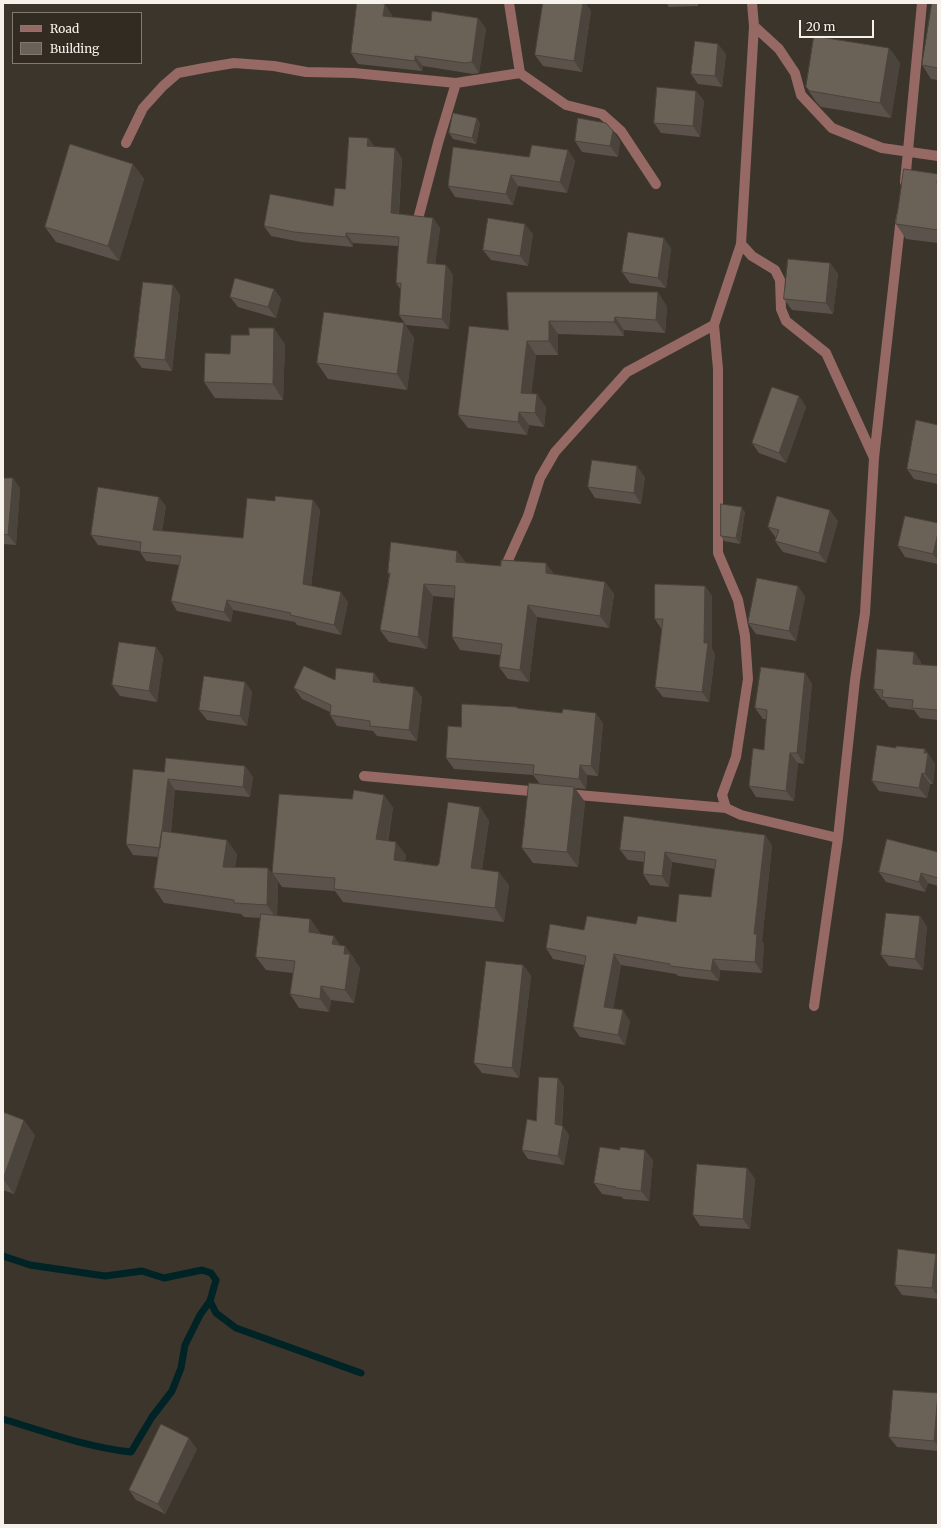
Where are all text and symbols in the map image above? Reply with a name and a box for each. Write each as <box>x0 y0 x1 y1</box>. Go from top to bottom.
legend <box>12 12 142 64</box>
scale bar <box>801 12 876 38</box>
text: 20 m <box>806 19 835 34</box>
text: Road <box>50 21 79 36</box>
text: Building <box>50 41 99 56</box>

